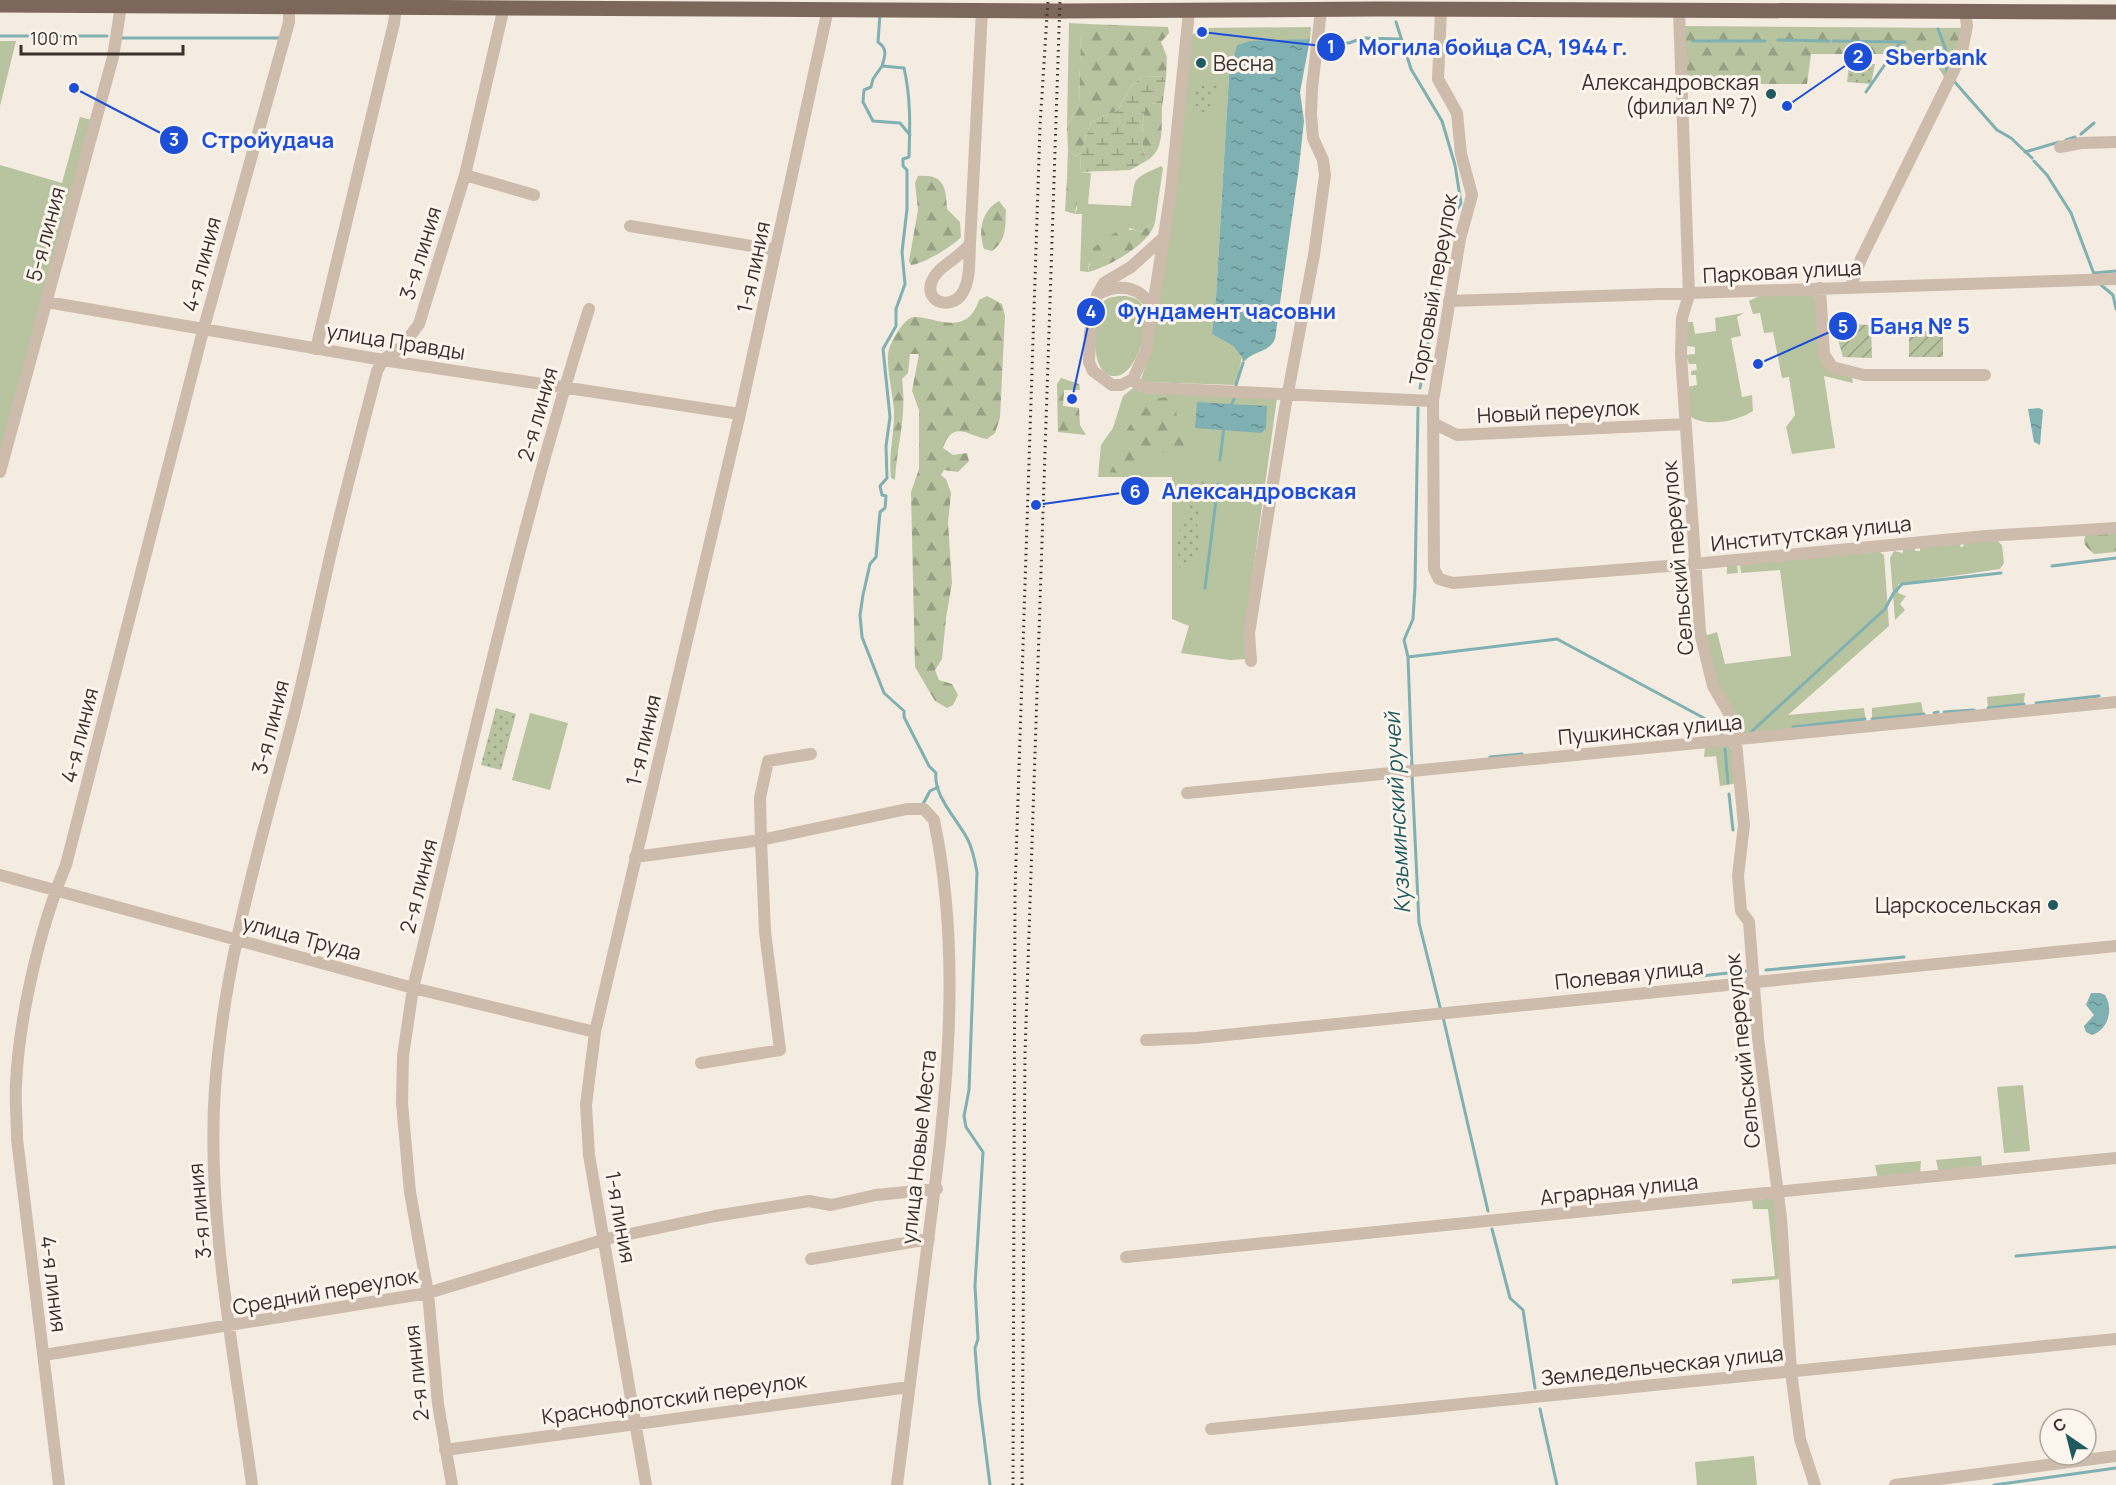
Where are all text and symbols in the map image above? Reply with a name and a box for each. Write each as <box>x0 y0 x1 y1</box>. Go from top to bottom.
scale bar <box>21 18 183 56</box>
text: 100 m <box>30 26 78 50</box>
callout: Могила бойца СА, 1944 г. <box>1316 27 1639 67</box>
text: Могила бойца СА, 1944 г. <box>1358 32 1628 62</box>
text: 1 <box>1327 34 1335 58</box>
callout: Sberbank <box>1843 37 1999 77</box>
text: Sberbank <box>1885 42 1988 72</box>
text: 2 <box>1853 44 1863 68</box>
place label: Весна <box>1213 49 1274 77</box>
marker: Весна <box>1194 56 1208 70</box>
place label: Александровская (филиал № 7) <box>1582 68 1759 120</box>
marker: Александровская (филиал № 7) <box>1764 87 1778 101</box>
callout: Стройудача <box>159 120 346 160</box>
text: Стройудача <box>202 125 334 155</box>
text: 3 <box>169 127 179 151</box>
street label: 5-я линия <box>19 184 71 284</box>
street label: Торговый переулок <box>1402 191 1464 387</box>
street label: 3-я линия <box>393 203 447 303</box>
street label: 4-я линия <box>175 214 227 314</box>
street label: 1-я линия <box>730 219 776 315</box>
street label: Парковая улица <box>1702 253 1862 289</box>
callout: Фундамент часовни <box>1076 292 1348 332</box>
text: Фундамент часовни <box>1118 296 1336 326</box>
text: 4 <box>1086 299 1097 323</box>
callout: Баня № 5 <box>1828 306 1982 346</box>
text: Баня № 5 <box>1870 311 1970 341</box>
text: 5 <box>1838 314 1848 338</box>
street label: улица Правды <box>325 316 467 366</box>
street label: 2-я линия <box>510 364 564 464</box>
street label: Новый переулок <box>1476 393 1640 429</box>
street label: Сельский переулок <box>1655 459 1699 656</box>
callout: Александровская <box>1120 471 1369 511</box>
text: Александровская <box>1161 476 1357 506</box>
text: 6 <box>1129 479 1141 503</box>
street label: Институтская улица <box>1709 509 1913 557</box>
street label: 3-я линия <box>245 677 295 777</box>
street label: 4-я линия <box>54 685 104 785</box>
street label: 1-я линия <box>619 692 667 788</box>
street label: Пушкинская улица <box>1557 707 1743 751</box>
water label: Кузьминский ручей <box>1377 710 1417 914</box>
street label: 2-я линия <box>393 836 443 936</box>
place label: Царскосельская <box>1875 891 2041 919</box>
marker: Царскосельская <box>2046 898 2060 912</box>
street label: улица Труда <box>240 908 364 966</box>
street label: Полевая улица <box>1553 952 1705 996</box>
street label: Сельский переулок <box>1718 952 1766 1149</box>
street label: улица Новые Места <box>894 1048 942 1246</box>
street label: 3-я линия <box>181 1162 217 1260</box>
street label: Аграрная улица <box>1539 1167 1699 1211</box>
street label: 1-я линия <box>599 1169 643 1265</box>
street label: 4-я линия <box>34 1234 74 1334</box>
street label: Средний переулок <box>230 1261 420 1321</box>
street label: 2-я линия <box>397 1324 435 1422</box>
street label: Земледельческая улица <box>1539 1338 1785 1392</box>
street label: Краснофлотский переулок <box>540 1365 809 1430</box>
north arrow <box>2038 1407 2098 1467</box>
text: С <box>2048 1412 2071 1437</box>

